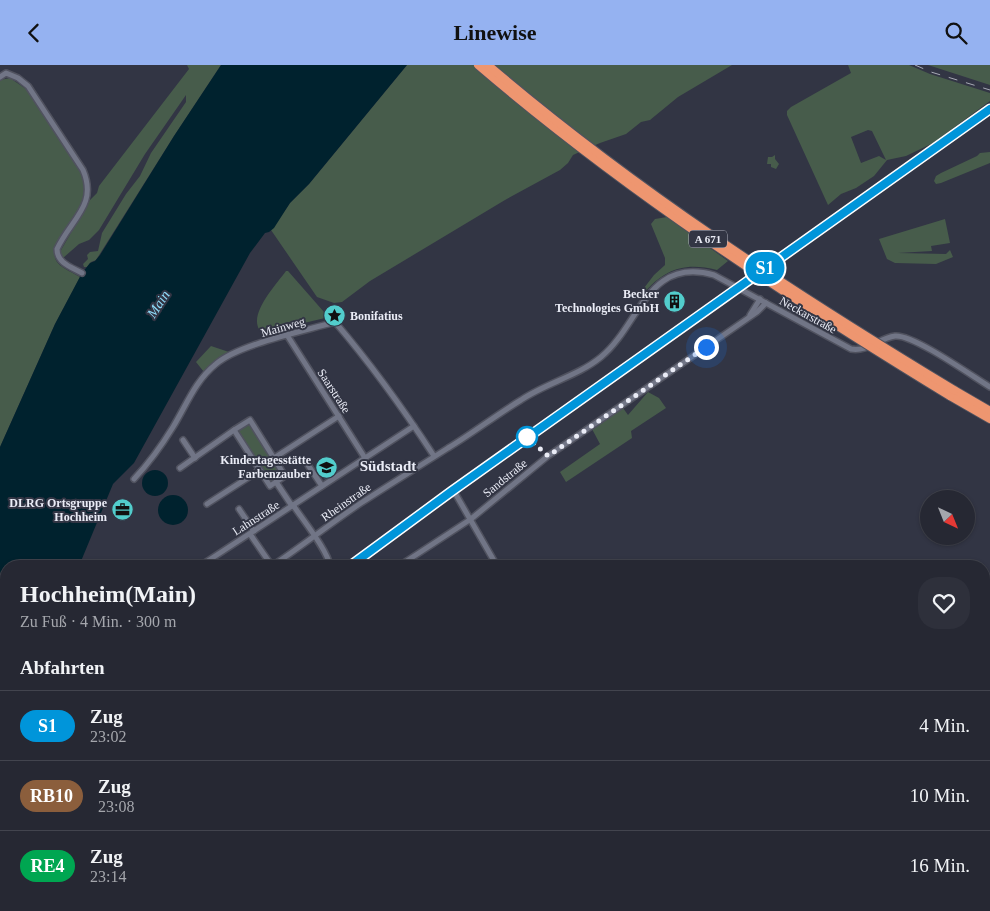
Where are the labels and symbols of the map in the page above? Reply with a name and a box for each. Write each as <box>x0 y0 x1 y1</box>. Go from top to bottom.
road number: A 671 <box>689 230 727 247</box>
line badge: S1 <box>742 252 788 284</box>
place label: Becker Technologies GmbH <box>555 287 660 315</box>
water label: Main <box>144 288 173 322</box>
building icon: Becker Technologies GmbH <box>663 289 687 313</box>
street label: Neckarstraße <box>777 294 839 336</box>
place icon: Bonifatius <box>322 304 346 328</box>
place label: Bonifatius <box>350 309 403 323</box>
street label: Mainweg <box>259 314 307 340</box>
your location <box>694 335 719 360</box>
street label: Saarstraße <box>315 366 353 416</box>
unlabelled marker <box>516 426 538 448</box>
place label: Kindertagesstätte Farbenzauber <box>220 453 312 481</box>
school or university icon: Kindertagesstätte Farbenzauber <box>315 455 339 479</box>
street label: Sandstraße <box>480 456 530 500</box>
district label: Südstadt <box>360 458 416 474</box>
street label: Rheinstraße <box>319 480 373 524</box>
north arrow <box>920 490 975 545</box>
place label: DLRG Ortsgruppe Hochheim <box>9 496 108 524</box>
office icon: DLRG Ortsgruppe Hochheim <box>111 498 135 522</box>
street label: Lahnstraße <box>230 498 282 538</box>

